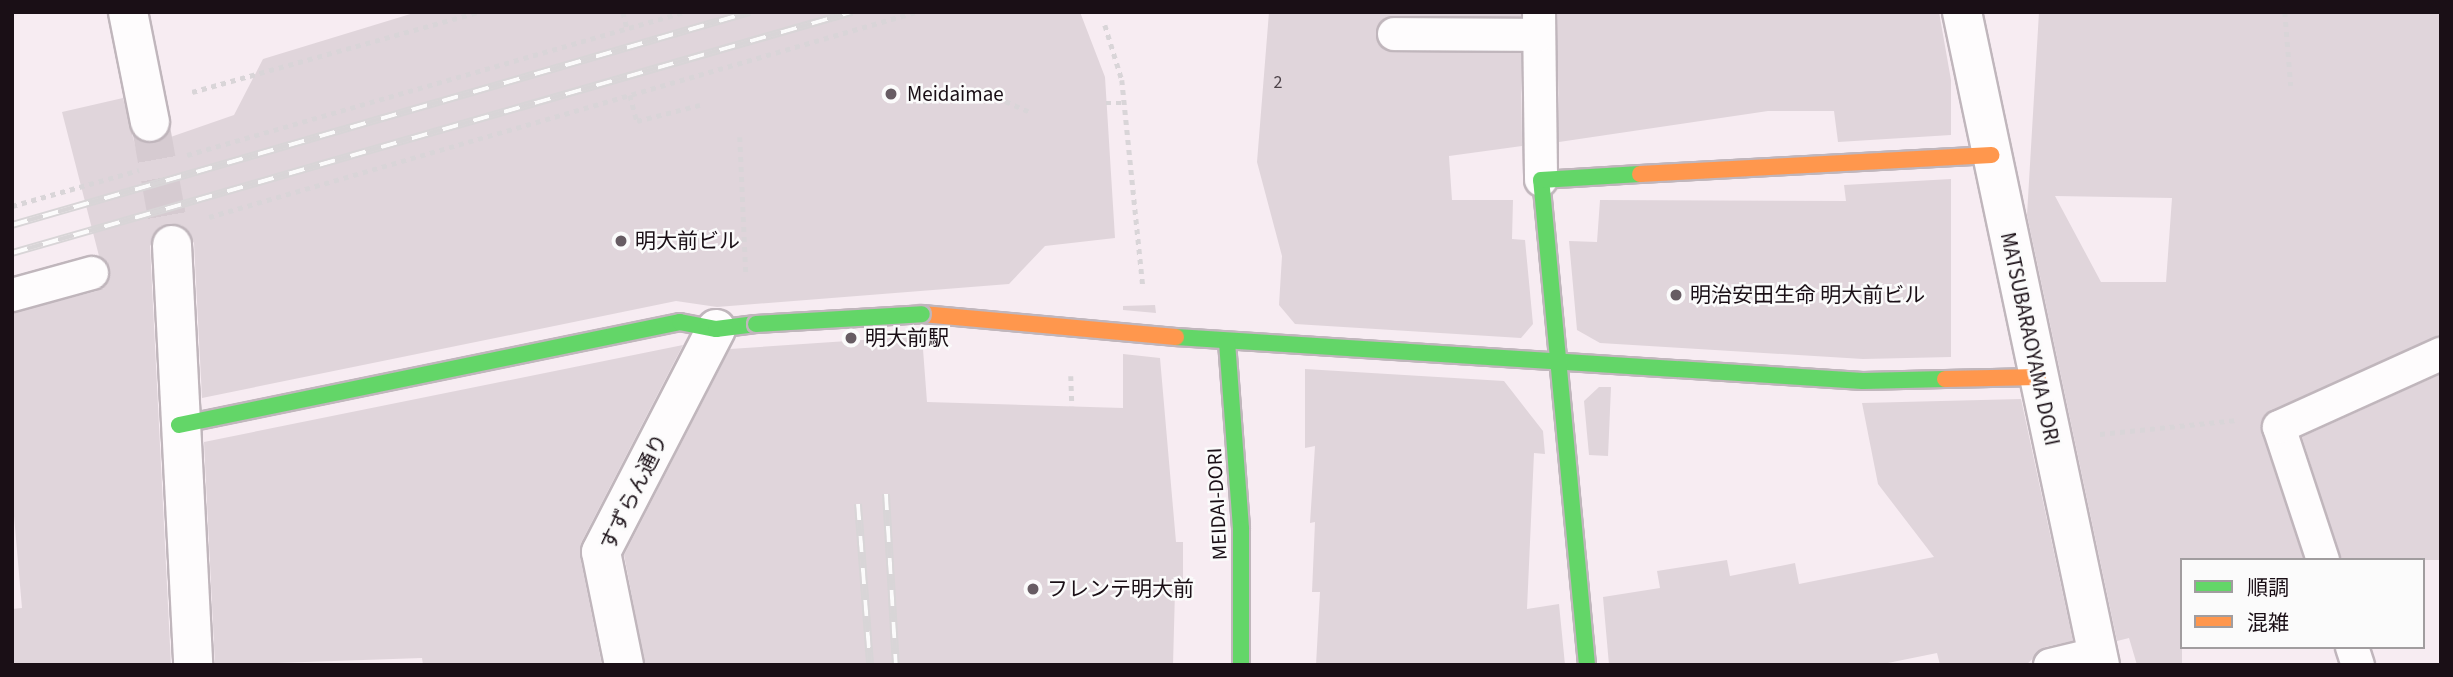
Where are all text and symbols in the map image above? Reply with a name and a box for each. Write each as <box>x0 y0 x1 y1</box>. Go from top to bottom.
house number: 2 <box>1274 72 1282 94</box>
place label: Meidaimae <box>907 81 1004 107</box>
marker: Meidaimae <box>881 84 901 104</box>
place label: 明大前ビル <box>635 228 740 254</box>
street label: MATSUBARAOYAMA DORI <box>1995 230 2065 448</box>
marker: 明大前ビル <box>613 233 629 249</box>
place label: 明治安田生命 明大前ビル <box>1690 282 1925 308</box>
marker: 明治安田生命 明大前ビル <box>1668 287 1684 303</box>
place label: 明大前駅 <box>865 325 949 351</box>
marker: 明大前駅 <box>843 330 859 346</box>
street label: すずらん通り <box>595 430 673 554</box>
street label: MEIDAI-DORI <box>1201 447 1233 561</box>
legend <box>2180 558 2425 649</box>
text: 順調 <box>2247 573 2289 603</box>
place label: フレンテ明大前 <box>1047 576 1194 602</box>
marker: フレンテ明大前 <box>1025 581 1041 597</box>
text: 混雑 <box>2247 608 2289 638</box>

